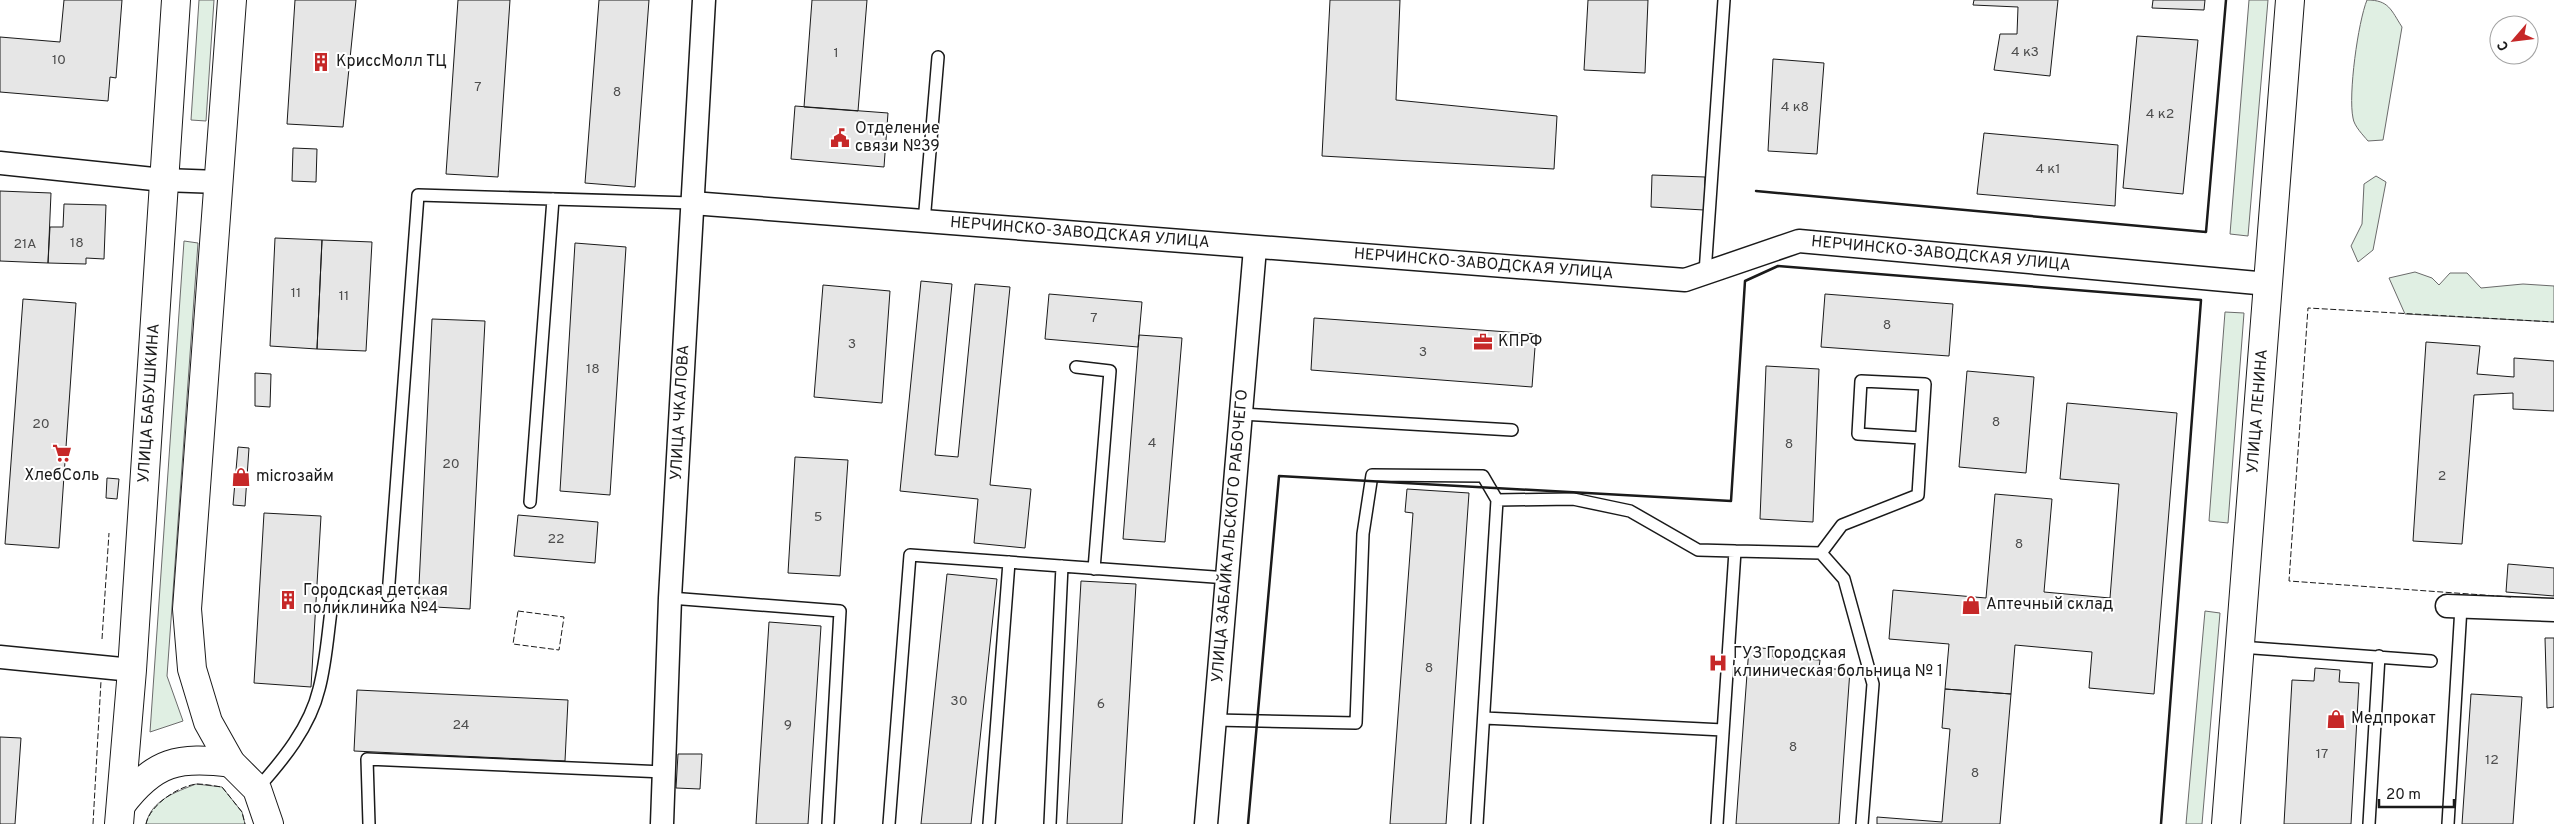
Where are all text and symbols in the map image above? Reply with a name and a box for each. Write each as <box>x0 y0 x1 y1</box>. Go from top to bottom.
north arrow <box>2489 15 2539 65</box>
text: С <box>2494 37 2513 53</box>
house number: 4 к3 <box>2011 44 2039 61</box>
house number: 1 <box>833 45 839 62</box>
building icon: КриссМолл ТЦ <box>310 51 332 73</box>
house number: 10 <box>52 52 66 69</box>
place label: КриссМолл ТЦ <box>336 52 447 72</box>
house number: 7 <box>474 79 482 96</box>
house number: 8 <box>613 84 621 101</box>
house number: 4 к8 <box>1781 99 1809 116</box>
house number: 4 к2 <box>2146 106 2174 123</box>
place label: Отделение связи №39 <box>855 119 940 157</box>
public building icon: Отделение связи №39 <box>829 127 851 149</box>
house number: 4 к1 <box>2035 161 2061 178</box>
street label: НЕРЧИНСКО-ЗАВОДСКАЯ УЛИЦА <box>949 213 1211 253</box>
street label: НЕРЧИНСКО-ЗАВОДСКАЯ УЛИЦА <box>1810 232 2072 276</box>
house number: 18 <box>70 235 84 252</box>
house number: 21А <box>14 236 36 253</box>
street label: НЕРЧИНСКО-ЗАВОДСКАЯ УЛИЦА <box>1353 244 1614 284</box>
house number: 11 <box>291 285 301 302</box>
house number: 11 <box>339 288 349 305</box>
house number: 7 <box>1090 310 1098 327</box>
house number: 8 <box>1883 317 1891 334</box>
street label: УЛИЦА БАБУШКИНА <box>134 323 165 484</box>
office icon: КПРФ <box>1472 331 1494 353</box>
place label: КПРФ <box>1498 332 1542 352</box>
house number: 3 <box>848 336 856 353</box>
street label: УЛИЦА ЧКАЛОВА <box>667 344 694 481</box>
house number: 3 <box>1419 344 1427 361</box>
street label: УЛИЦА ЛЕНИНА <box>2243 348 2273 474</box>
house number: 18 <box>586 361 600 378</box>
street label: УЛИЦА ЗАБАЙКАЛЬСКОГО РАБОЧЕГО <box>1208 389 1253 684</box>
house number: 8 <box>1992 414 2000 431</box>
house number: 20 <box>32 416 50 433</box>
house number: 4 <box>1148 435 1156 452</box>
house number: 8 <box>1785 436 1793 453</box>
supermarket icon: ХлебСоль <box>51 442 73 464</box>
house number: 20 <box>442 456 460 473</box>
place label: ХлебСоль <box>25 466 99 486</box>
shop icon: microзайм <box>230 466 252 488</box>
place label: microзайм <box>256 467 334 487</box>
house number: 2 <box>2438 468 2446 485</box>
house number: 5 <box>814 509 822 526</box>
house number: 22 <box>547 531 565 548</box>
house number: 8 <box>2015 536 2023 553</box>
place label: Городская детская поликлиника №4 <box>303 581 448 619</box>
building icon: Городская детская поликлиника №4 <box>277 589 299 611</box>
shop icon: Аптечный склад <box>1960 594 1982 616</box>
place label: Аптечный склад <box>1986 595 2113 615</box>
place label: ГУЗ Городская клиническая больница № 1 <box>1733 644 1943 682</box>
hospital icon: ГУЗ Городская клиническая больница № 1 <box>1707 652 1729 674</box>
house number: 8 <box>1425 660 1433 677</box>
house number: 30 <box>950 693 968 710</box>
house number: 6 <box>1097 696 1105 713</box>
shop icon: Медпрокат <box>2325 708 2347 730</box>
place label: Медпрокат <box>2351 709 2436 729</box>
house number: 24 <box>452 717 470 734</box>
house number: 9 <box>784 717 792 734</box>
house number: 8 <box>1789 739 1797 756</box>
house number: 17 <box>2316 746 2328 763</box>
house number: 12 <box>2485 752 2499 769</box>
house number: 8 <box>1971 765 1979 782</box>
scale bar <box>2379 776 2454 808</box>
text: 20 m <box>2386 786 2421 805</box>

